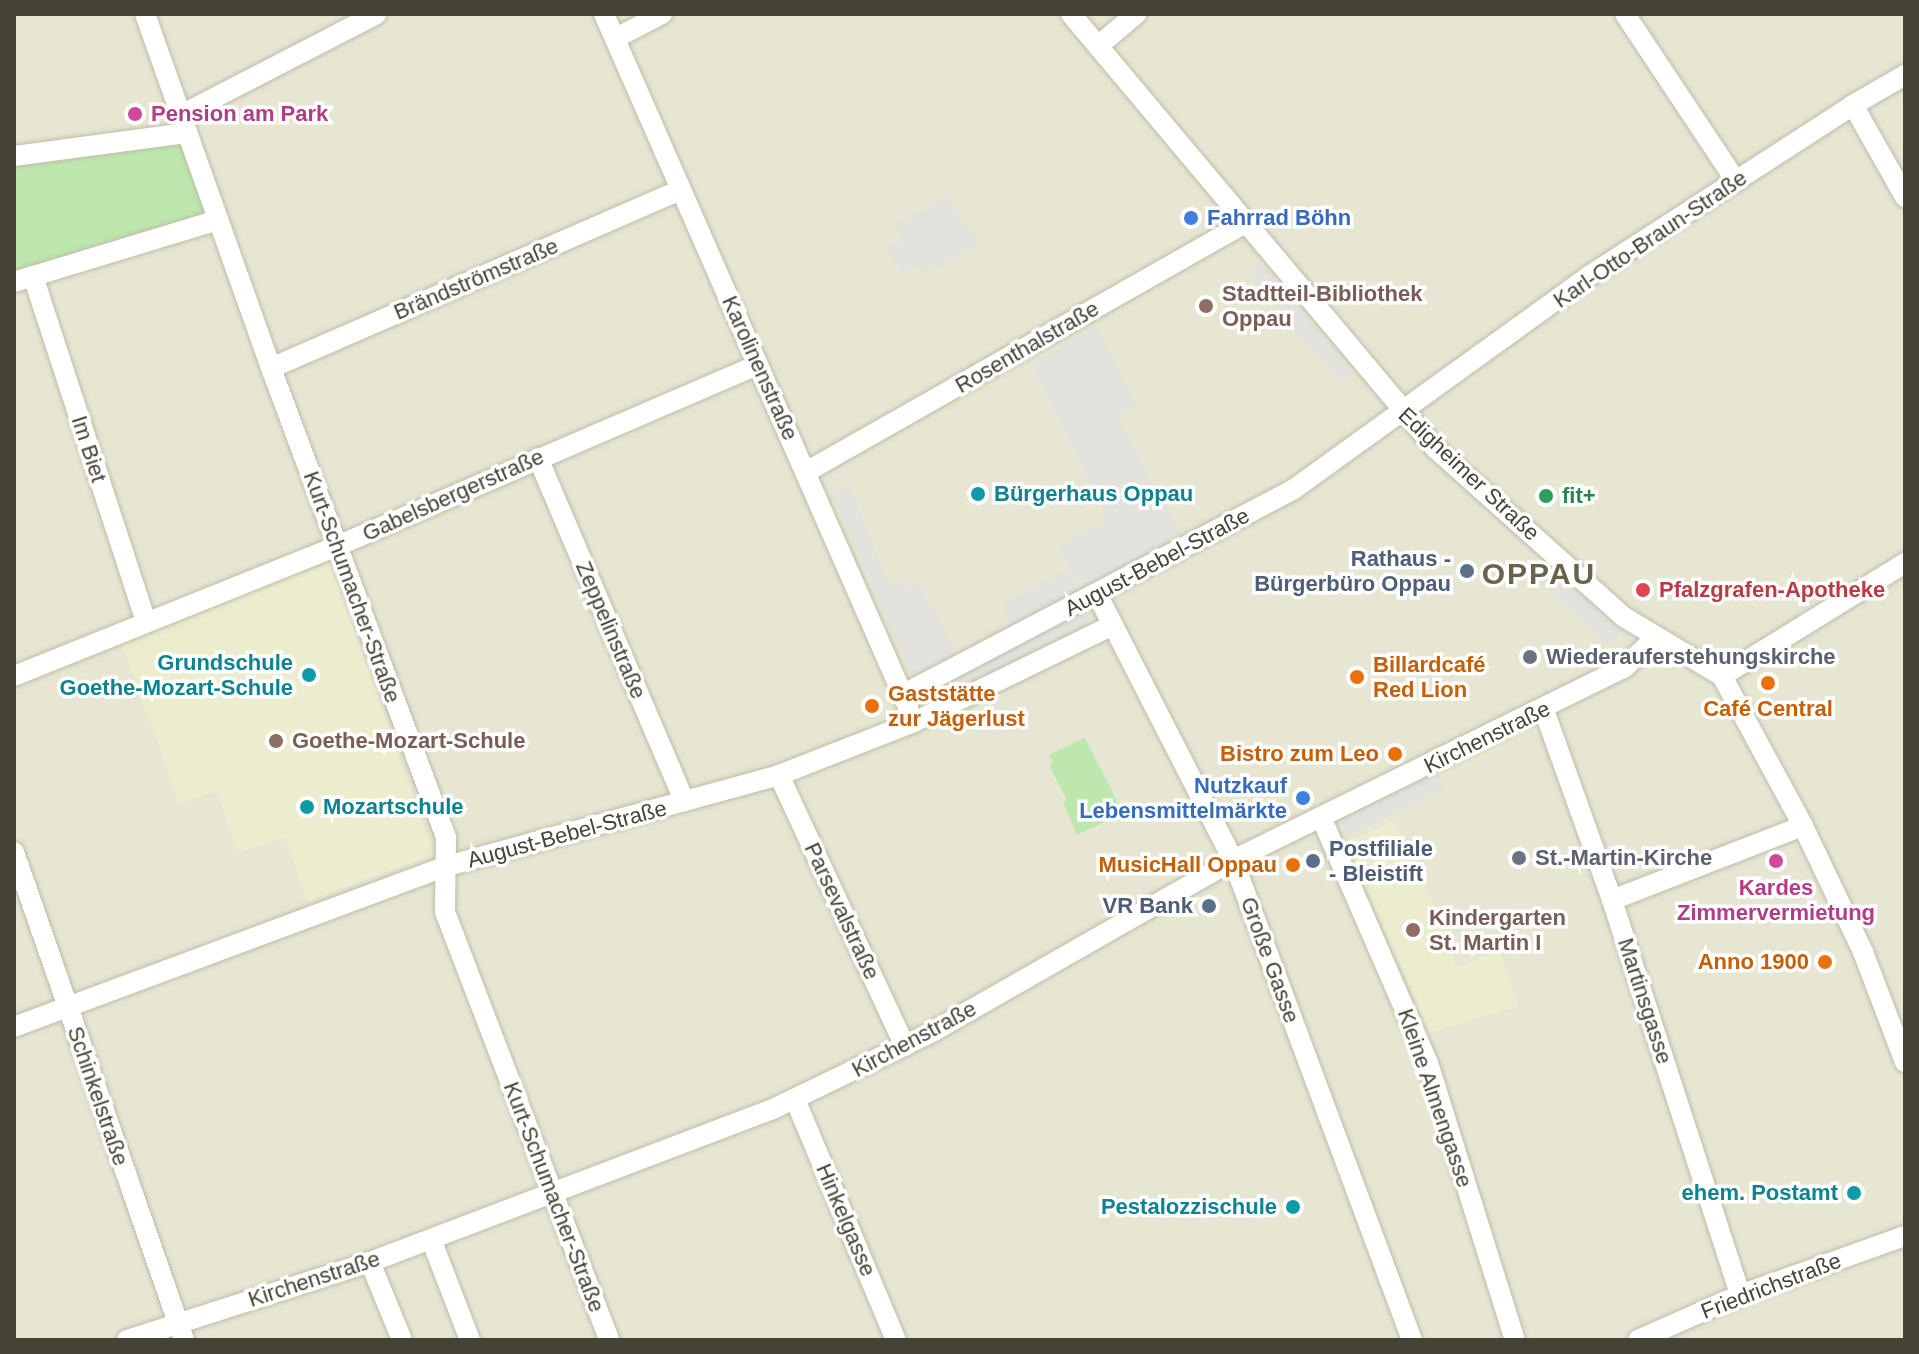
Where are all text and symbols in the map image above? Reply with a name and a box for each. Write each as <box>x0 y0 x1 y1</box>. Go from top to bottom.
place label: Pension am Park <box>151 101 328 127</box>
marker: Pension am Park <box>126 105 144 123</box>
street label: Karl-Otto-Braun-Straße <box>1548 164 1752 314</box>
place label: Fahrrad Böhn <box>1207 205 1351 231</box>
marker: Fahrrad Böhn <box>1182 209 1200 227</box>
street label: Brändströmstraße <box>390 232 562 326</box>
place label: Stadtteil-Bibliothek Oppau <box>1222 280 1422 332</box>
street label: Karolinenstraße <box>716 292 804 444</box>
street label: Rosenthalstraße <box>951 295 1103 399</box>
marker: Stadtteil-Bibliothek Oppau <box>1197 297 1215 315</box>
street label: Edigheimer Straße <box>1393 402 1545 546</box>
street label: Im Biet <box>66 412 112 486</box>
street label: Gabelsbergerstraße <box>358 443 548 547</box>
street label: Kurt-Schumacher-Straße <box>298 468 406 706</box>
place label: Bürgerhaus Oppau <box>994 481 1193 507</box>
place label: fit+ <box>1562 483 1596 509</box>
marker: Bürgerhaus Oppau <box>969 485 987 503</box>
marker: fit+ <box>1537 487 1555 505</box>
street label: August-Bebel-Straße <box>1060 502 1254 622</box>
place label: Rathaus - Bürgerbüro Oppau <box>1254 545 1451 596</box>
district label: OPPAU <box>1482 556 1596 592</box>
street label: Zeppelinstraße <box>570 557 652 703</box>
marker: Rathaus - Bürgerbüro Oppau <box>1458 562 1476 580</box>
place label: Pfalzgrafen-Apotheke <box>1659 577 1885 603</box>
marker: Pfalzgrafen-Apotheke <box>1634 581 1652 599</box>
place label: Wiederauferstehungskirche <box>1546 644 1836 670</box>
marker: Wiederauferstehungskirche <box>1521 648 1539 666</box>
place label: Grundschule Goethe-Mozart-Schule <box>60 649 293 700</box>
place label: Billardcafé Red Lion <box>1373 651 1485 702</box>
marker: Grundschule Goethe-Mozart-Schule <box>300 666 318 684</box>
marker: Billardcafé Red Lion <box>1348 668 1366 686</box>
marker: Café Central <box>1759 674 1777 692</box>
place label: Gaststätte zur Jägerlust <box>888 680 1025 732</box>
street label: Kirchenstraße <box>1420 695 1554 779</box>
place label: Café Central <box>1703 696 1833 722</box>
marker: Gaststätte zur Jägerlust <box>863 697 881 715</box>
place label: Goethe-Mozart-Schule <box>292 728 525 754</box>
marker: Goethe-Mozart-Schule <box>267 732 285 750</box>
place label: Bistro zum Leo <box>1220 741 1379 767</box>
marker: Bistro zum Leo <box>1386 745 1404 763</box>
place label: Nutzkauf Lebensmittelmärkte <box>1079 772 1287 824</box>
marker: Nutzkauf Lebensmittelmärkte <box>1294 789 1312 807</box>
place label: Mozartschule <box>323 794 464 820</box>
street label: August-Bebel-Straße <box>464 795 670 873</box>
marker: Mozartschule <box>298 798 316 816</box>
place label: Postfiliale - Bleistift <box>1329 835 1433 886</box>
street label: Parsevalstraße <box>799 838 885 984</box>
place label: St.-Martin-Kirche <box>1535 845 1712 871</box>
marker: St.-Martin-Kirche <box>1510 849 1528 867</box>
place label: MusicHall Oppau <box>1099 852 1277 878</box>
marker: Postfiliale - Bleistift <box>1304 852 1322 870</box>
marker: Kardes Zimmervermietung <box>1767 852 1785 870</box>
marker: MusicHall Oppau <box>1284 856 1302 874</box>
place label: Kardes Zimmervermietung <box>1677 874 1875 926</box>
place label: VR Bank <box>1103 893 1193 919</box>
street label: Große Gasse <box>1235 893 1305 1027</box>
marker: VR Bank <box>1200 897 1218 915</box>
place label: Kindergarten St. Martin I <box>1429 904 1566 956</box>
marker: Kindergarten St. Martin I <box>1404 921 1422 939</box>
street label: Martinsgasse <box>1612 935 1678 1067</box>
place label: Anno 1900 <box>1698 949 1809 975</box>
marker: Anno 1900 <box>1816 953 1834 971</box>
street label: Kirchenstraße <box>847 995 981 1083</box>
street label: Kleine Almengasse <box>1392 1005 1478 1191</box>
street label: Schinkelstraße <box>62 1023 134 1169</box>
street label: Kurt-Schumacher-Straße <box>498 1078 610 1316</box>
street label: Hinkelgasse <box>810 1160 882 1280</box>
place label: ehem. Postamt <box>1682 1180 1838 1206</box>
marker: ehem. Postamt <box>1845 1184 1863 1202</box>
place label: Pestalozzischule <box>1101 1194 1277 1220</box>
marker: Pestalozzischule <box>1284 1198 1302 1216</box>
street label: Kirchenstraße <box>245 1245 383 1313</box>
street label: Friedrichstraße <box>1697 1247 1845 1325</box>

